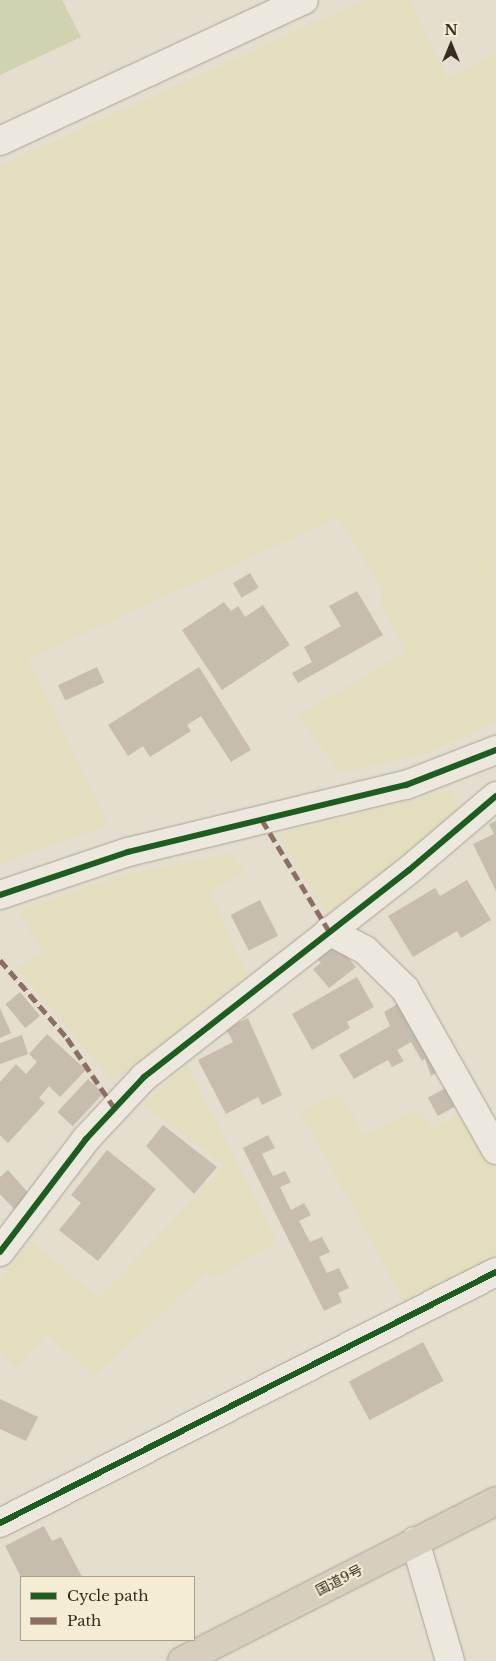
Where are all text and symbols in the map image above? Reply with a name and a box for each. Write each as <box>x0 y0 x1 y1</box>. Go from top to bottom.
north arrow <box>426 20 476 70</box>
text: N <box>444 21 458 39</box>
street label: 国道9号 <box>312 1561 366 1599</box>
legend <box>20 1576 195 1641</box>
text: Cycle path <box>67 1586 149 1605</box>
text: Path <box>67 1611 101 1630</box>

